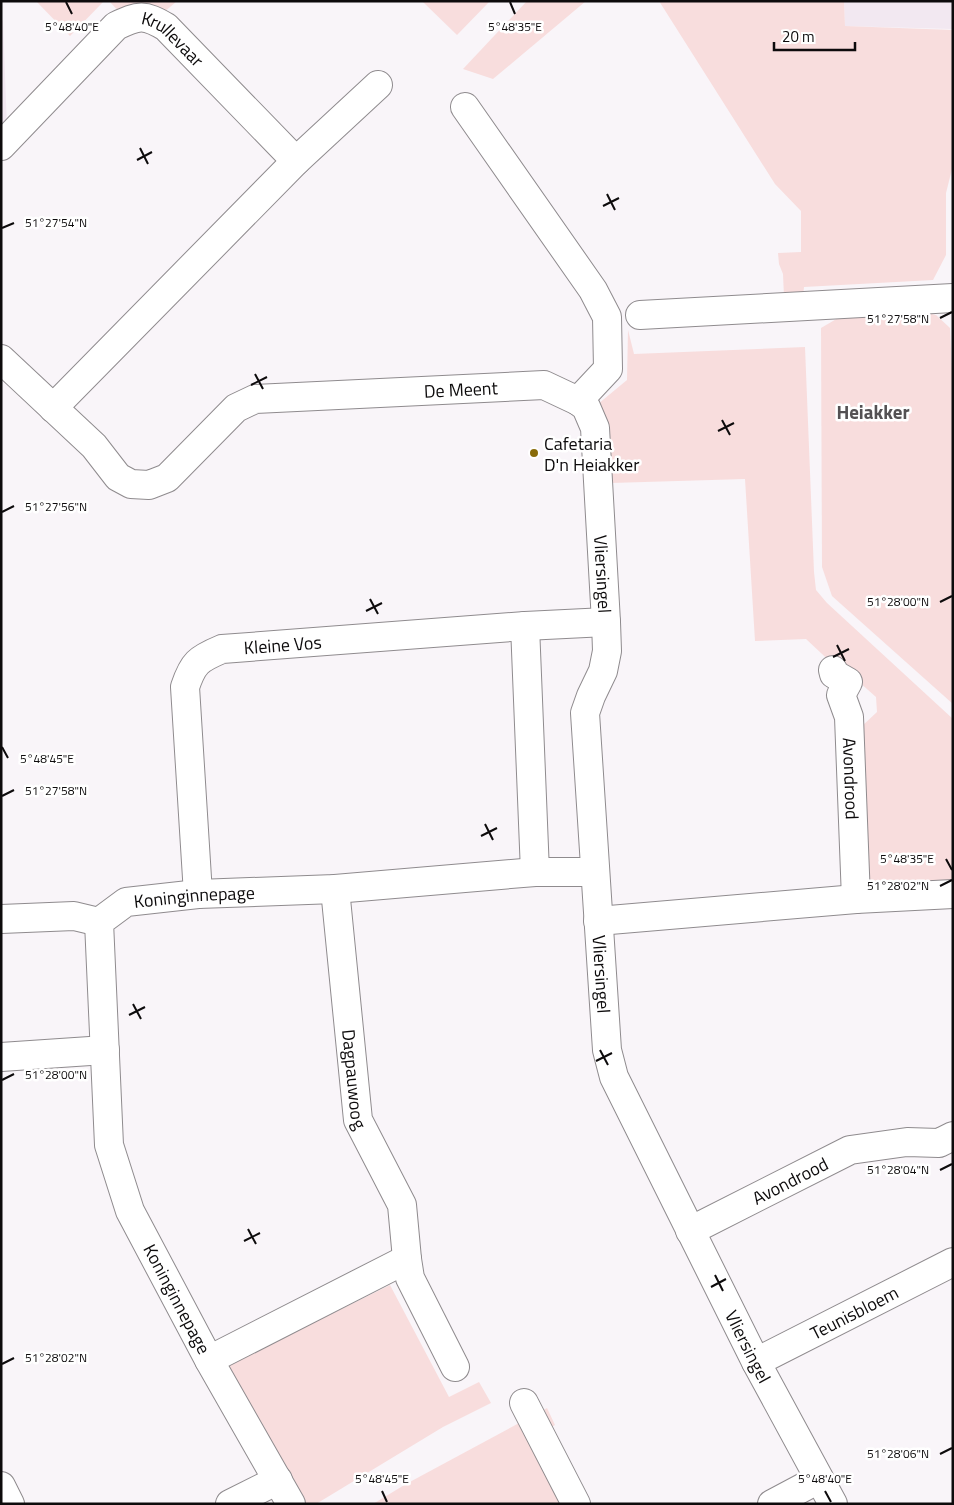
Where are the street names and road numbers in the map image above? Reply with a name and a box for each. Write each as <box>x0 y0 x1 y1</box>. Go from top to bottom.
street label: Krullevaar <box>139 4 211 72</box>
street label: De Meent <box>423 374 499 404</box>
street label: Vliersingel <box>588 534 619 614</box>
street label: Kleine Vos <box>243 628 323 661</box>
street label: Avondrood <box>836 737 866 820</box>
street label: Koninginnepage <box>132 878 255 915</box>
street label: Vliersingel <box>586 934 618 1014</box>
street label: Dagpauwoog <box>336 1028 374 1134</box>
street label: Avondrood <box>747 1150 833 1211</box>
street label: Koninginnepage <box>137 1239 217 1359</box>
street label: Teunisbloem <box>805 1278 903 1346</box>
street label: Vliersingel <box>719 1305 778 1388</box>

